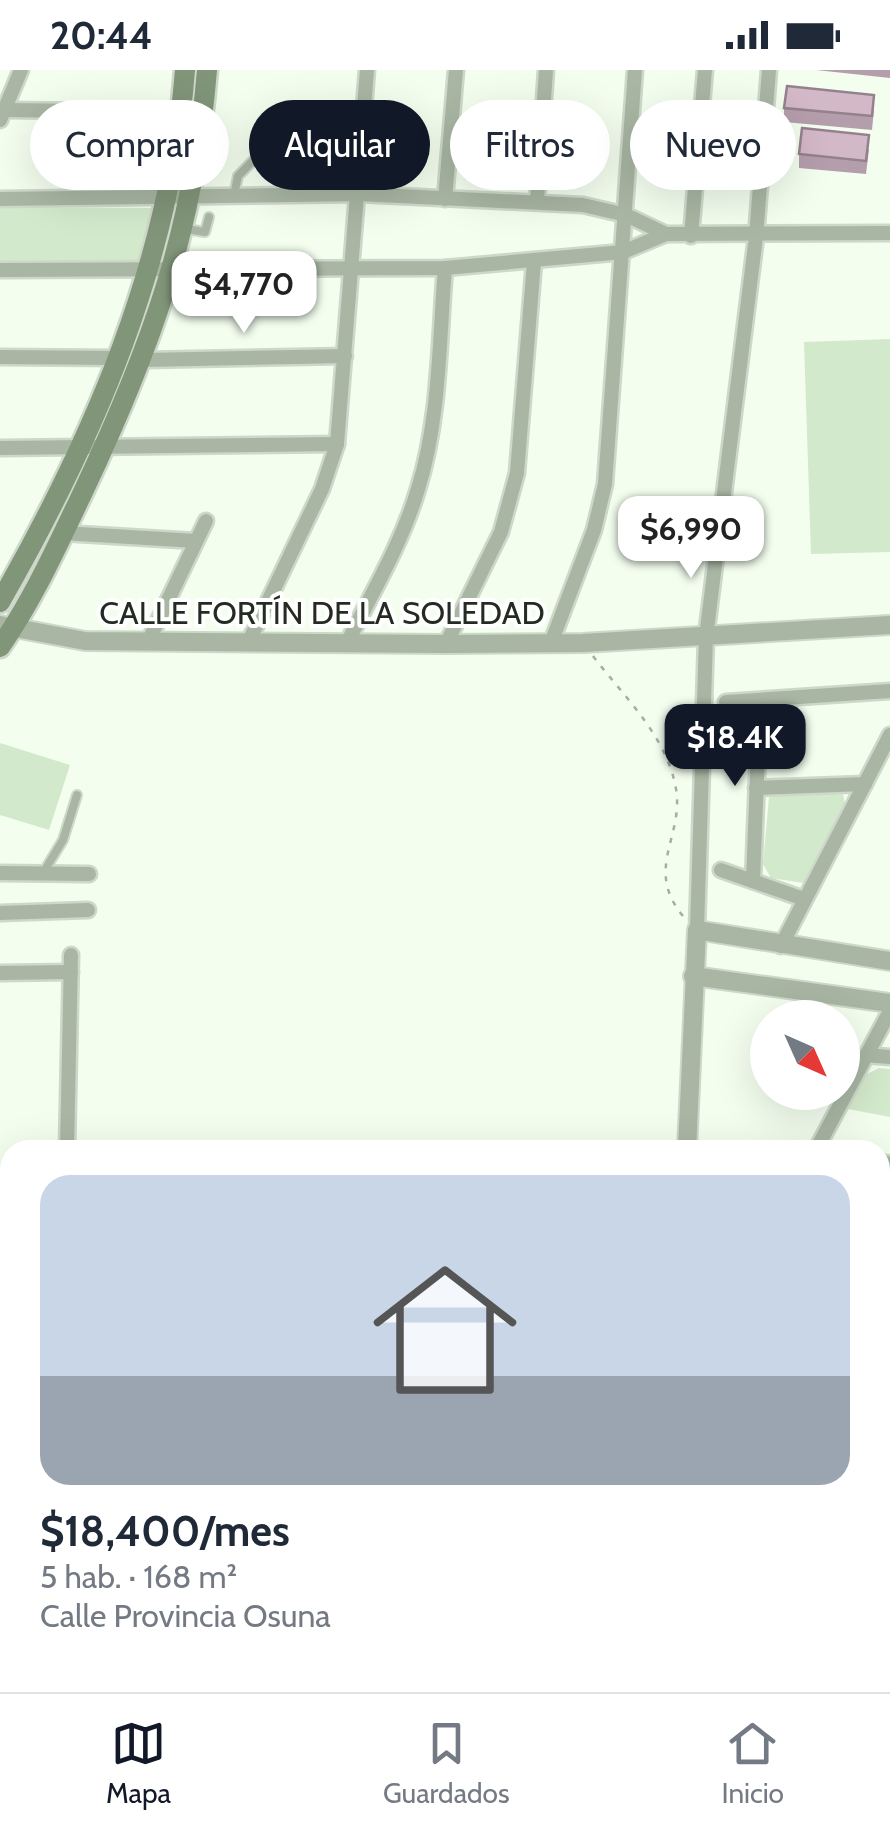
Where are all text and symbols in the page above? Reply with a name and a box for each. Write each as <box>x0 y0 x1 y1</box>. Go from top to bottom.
text: 20:44 <box>50 12 153 59</box>
chip: Comprar <box>30 100 229 190</box>
chip: Alquilar <box>249 100 430 190</box>
chip: Filtros <box>450 100 610 190</box>
chip: Nuevo <box>630 100 796 190</box>
pin: $4,770 <box>163 251 325 336</box>
text: $4,770 <box>194 264 294 303</box>
pin: $6,990 <box>610 496 772 581</box>
text: $6,990 <box>640 509 742 548</box>
street label: CALLE FORTÍN DE LA SOLEDAD <box>99 593 545 632</box>
pin: $18.4K <box>654 704 816 789</box>
text: $18.4K <box>687 717 783 756</box>
north arrow <box>750 1000 860 1110</box>
map controls <box>750 1000 860 1110</box>
icon: home <box>355 1240 535 1420</box>
text: $18,400/mes <box>40 1505 290 1557</box>
text: 5 hab. · 168 m² <box>40 1557 237 1596</box>
text: Calle Provincia Osuna <box>40 1596 331 1635</box>
tab: Mapa <box>106 1716 171 1810</box>
tab: Guardados <box>383 1716 510 1810</box>
tab: Inicio <box>722 1716 784 1810</box>

